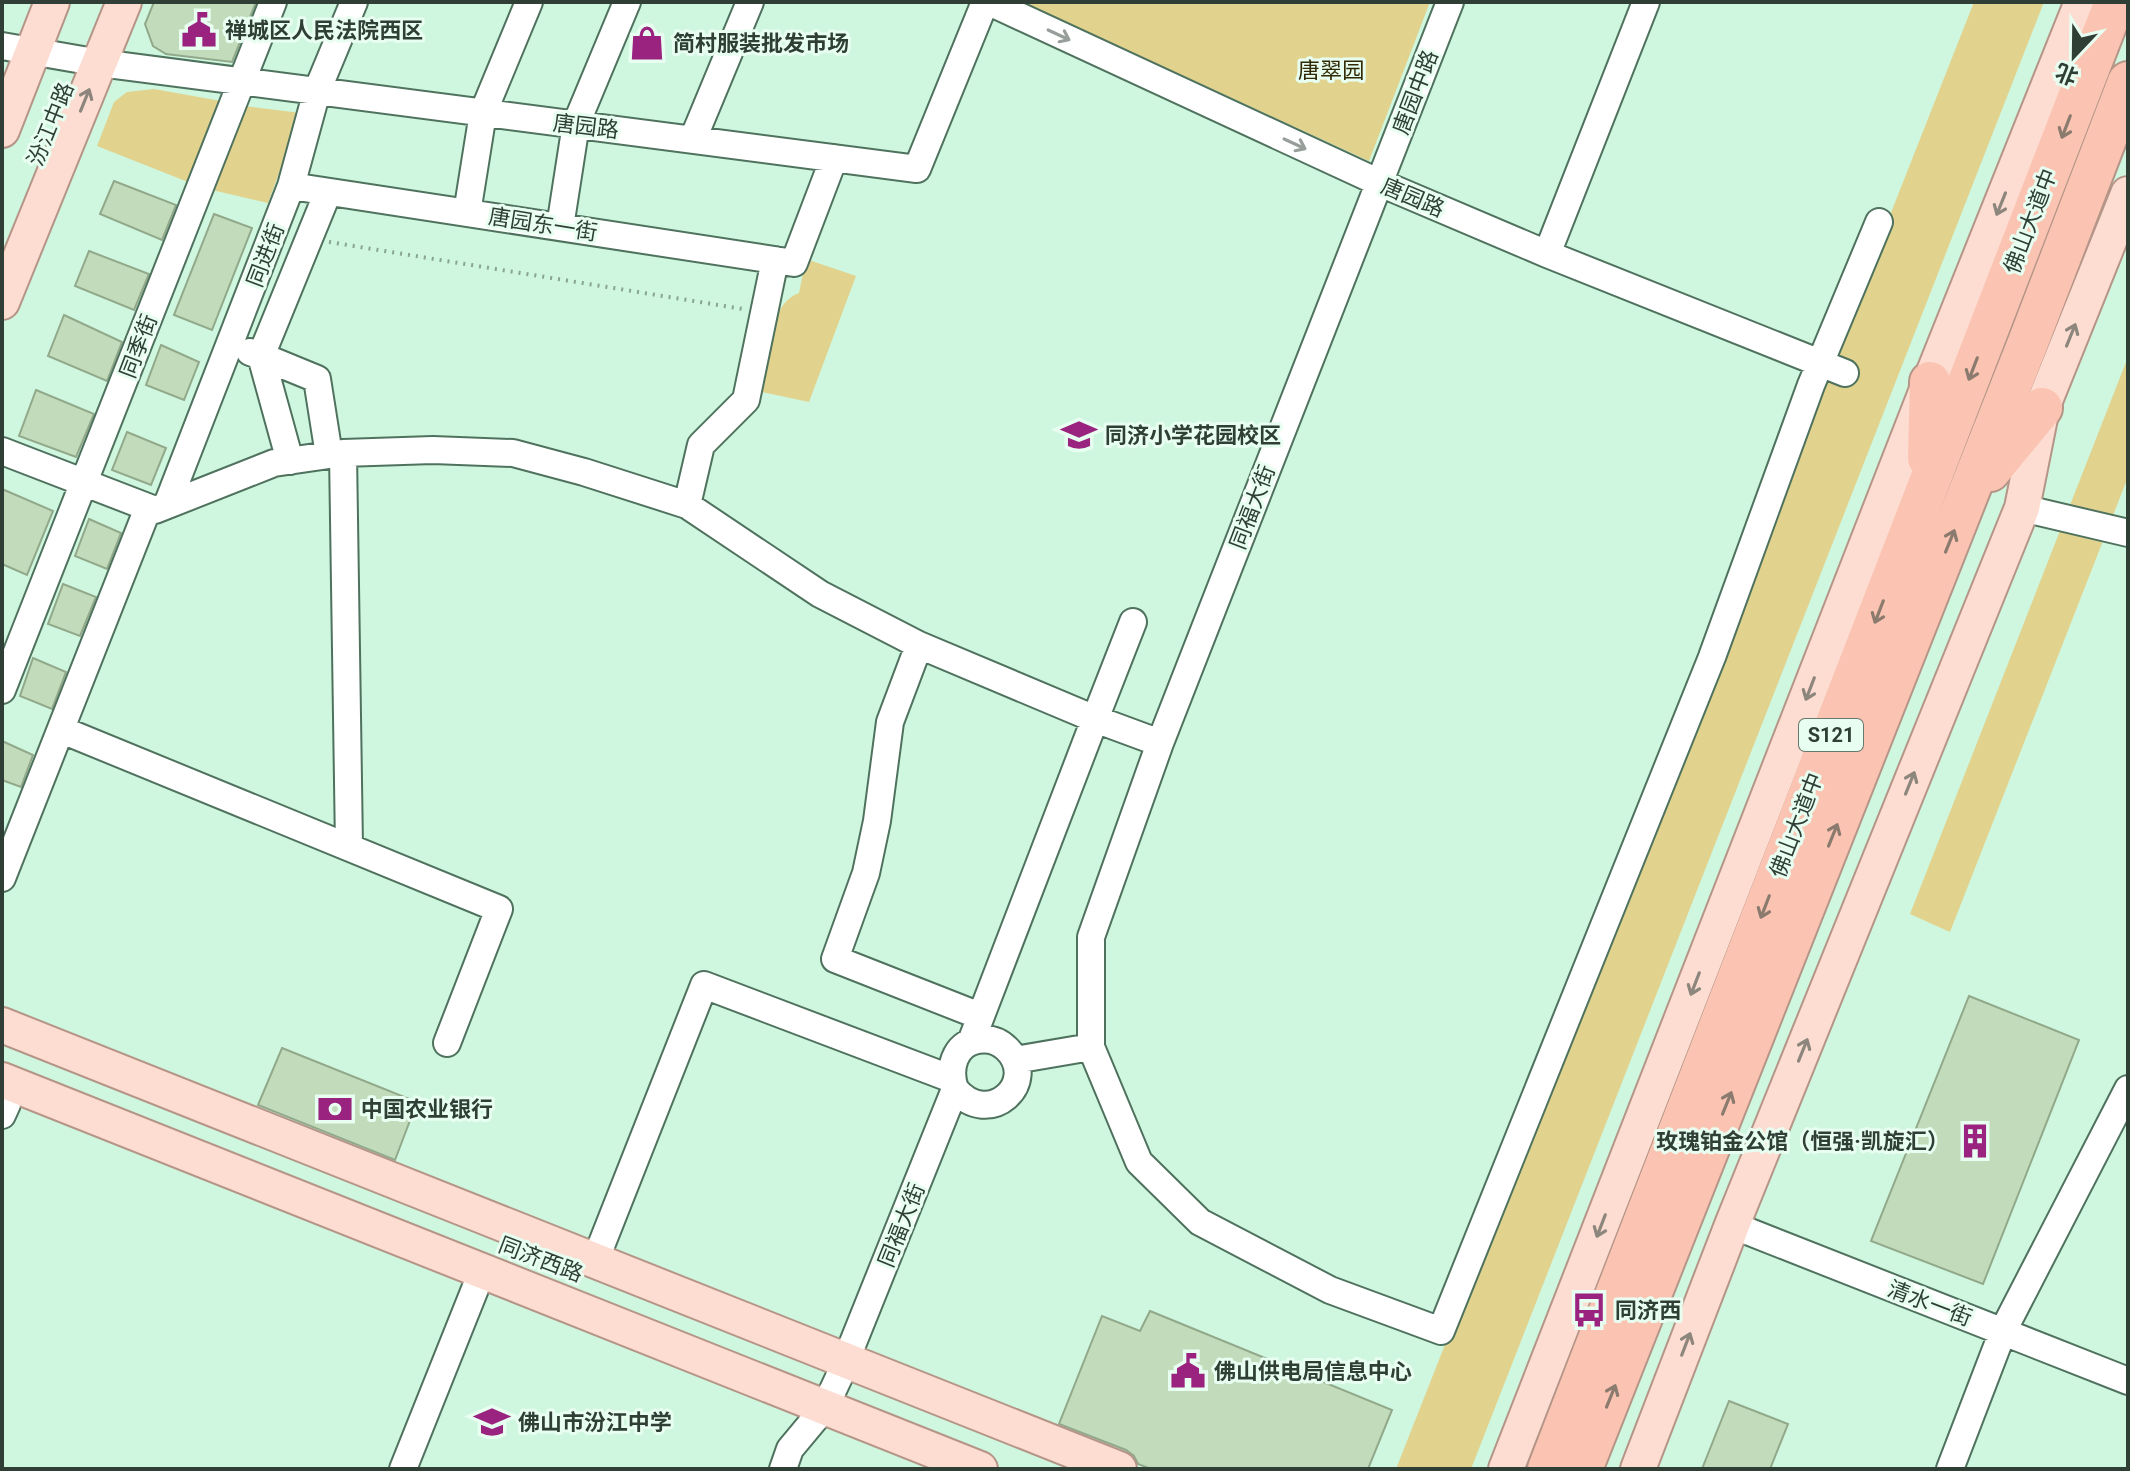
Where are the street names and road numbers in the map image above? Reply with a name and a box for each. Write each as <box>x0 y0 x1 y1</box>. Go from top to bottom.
street label: 唐园中路 <box>1388 47 1443 138</box>
street label: 汾江中路 <box>22 79 79 170</box>
street label: 唐园路 <box>552 110 620 143</box>
street label: 佛山大道中 <box>1999 165 2062 277</box>
street label: 唐园路 <box>1378 173 1448 222</box>
street label: 唐园东一街 <box>487 204 599 245</box>
street label: 同进街 <box>242 220 289 290</box>
street label: 同季街 <box>115 311 162 381</box>
street label: 同福大街 <box>1225 462 1280 553</box>
road number: S121 <box>1799 719 1863 751</box>
street label: 佛山大道中 <box>1765 769 1828 881</box>
street label: 同福大街 <box>873 1180 930 1271</box>
street label: 同济西路 <box>495 1232 586 1287</box>
street label: 清水一街 <box>1884 1276 1975 1331</box>

